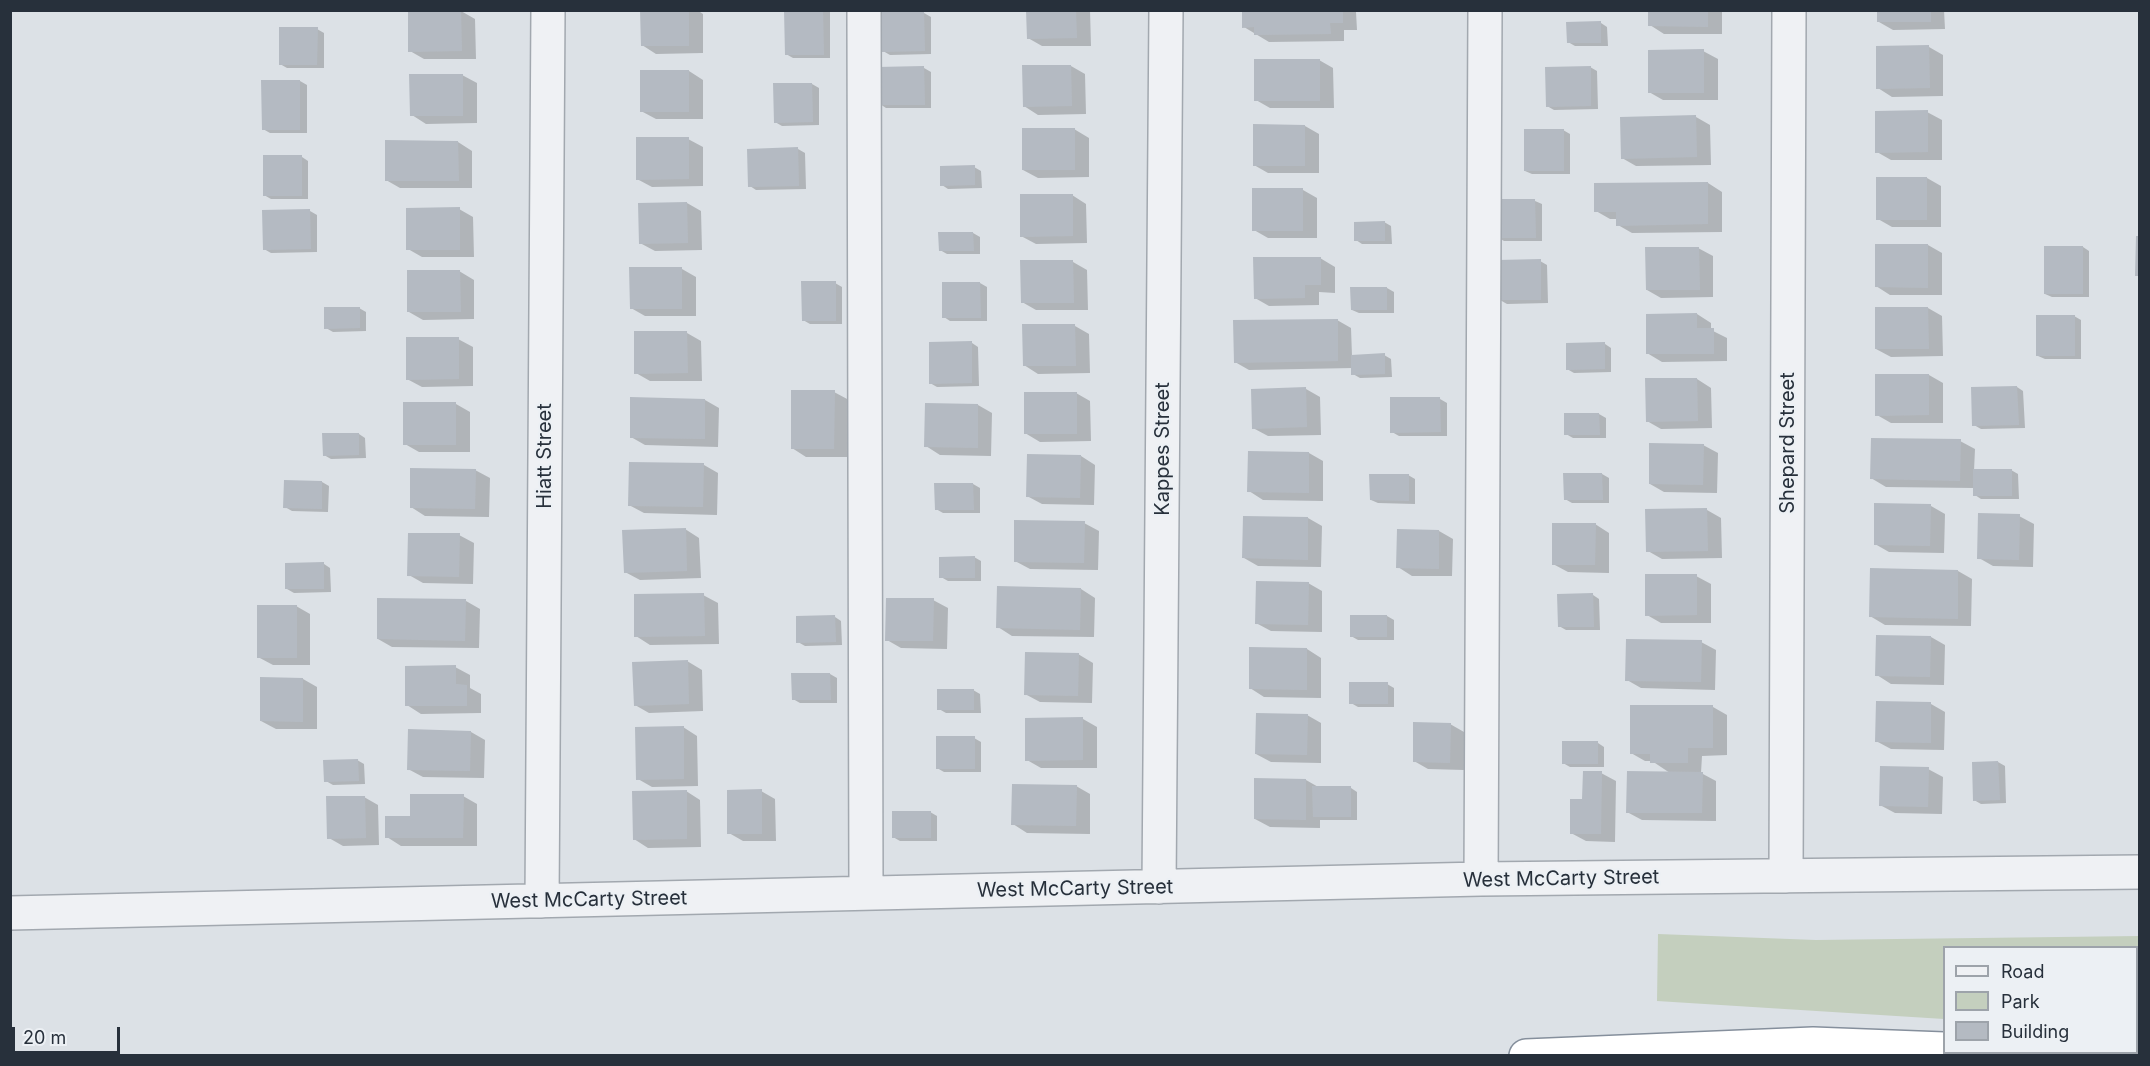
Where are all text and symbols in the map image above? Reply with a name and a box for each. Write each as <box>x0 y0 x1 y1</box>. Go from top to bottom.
street label: Shepard Street <box>1776 372 1800 514</box>
street label: Kappes Street <box>1151 382 1175 516</box>
street label: Hiatt Street <box>533 403 557 509</box>
street label: West McCarty Street <box>1463 865 1659 893</box>
street label: West McCarty Street <box>977 875 1173 903</box>
street label: West McCarty Street <box>491 886 687 914</box>
legend <box>1943 946 2138 1054</box>
text: Road <box>2001 961 2044 982</box>
text: Park <box>2001 991 2040 1012</box>
scale bar <box>15 1015 123 1053</box>
text: Building <box>2001 1021 2069 1042</box>
text: 20 m <box>23 1027 66 1048</box>

